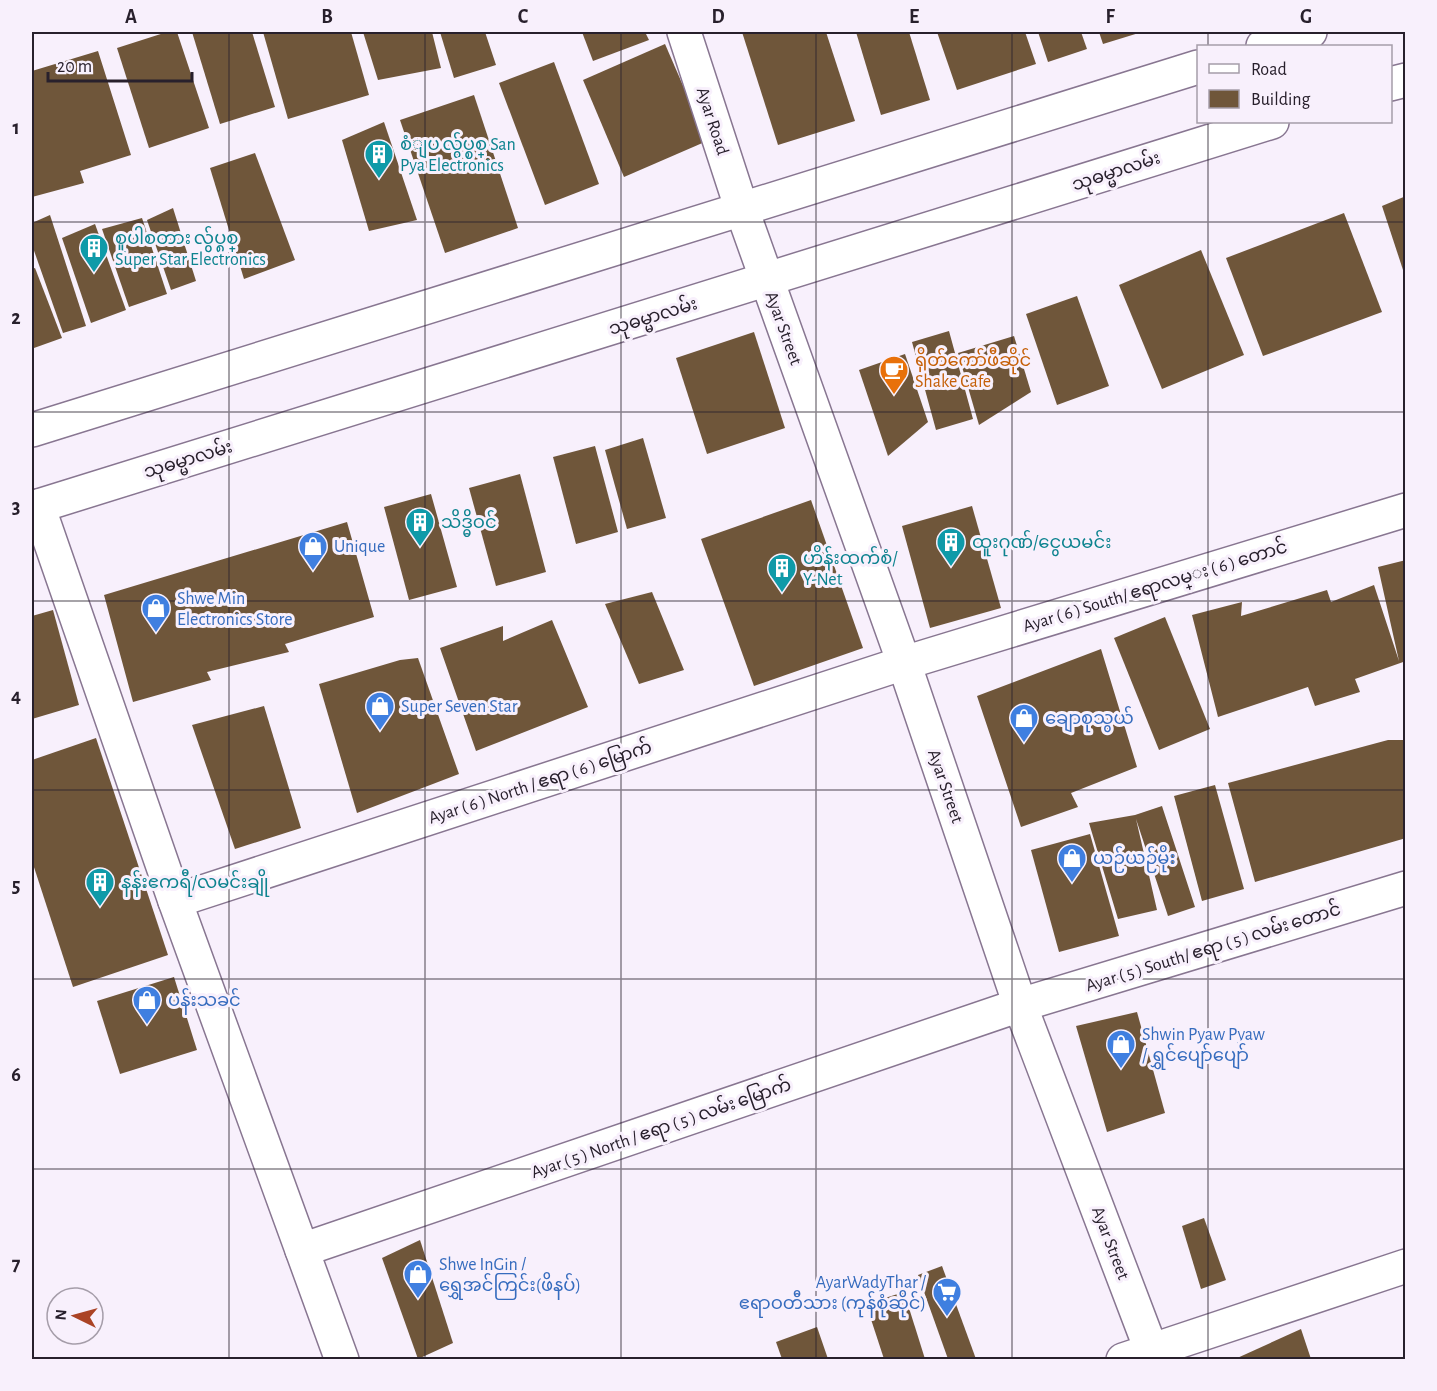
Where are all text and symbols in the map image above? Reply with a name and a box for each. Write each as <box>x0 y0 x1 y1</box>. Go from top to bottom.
text: A <box>125 7 137 27</box>
text: B <box>321 7 333 27</box>
text: C <box>518 7 529 27</box>
text: D <box>711 7 725 27</box>
text: E <box>909 7 919 27</box>
text: F <box>1105 7 1115 27</box>
text: G <box>1300 7 1312 27</box>
scale bar <box>48 45 192 83</box>
legend <box>1197 45 1392 123</box>
text: 20 m <box>57 58 92 76</box>
text: Road <box>1251 61 1287 79</box>
street label: Ayar Road <box>693 85 731 157</box>
text: Building <box>1251 91 1311 109</box>
text: 1 <box>12 118 20 138</box>
place label: စံျပ လ်ွပ္စစ္ San Pya Electronics <box>400 131 516 175</box>
building icon: စံျပ လ်ွပ္စစ္ San Pya Electronics <box>363 138 395 180</box>
street label: သုဓမ္မာလမ်း <box>1068 145 1164 200</box>
place label: စူပါစတား လ်ွပ္စစ္ Super Star Electronics <box>115 225 266 269</box>
building icon: စူပါစတား လ်ွပ္စစ္ Super Star Electronics <box>78 232 110 274</box>
street label: Ayar Street <box>761 289 805 368</box>
street label: သုဓမ္မာလမ်း <box>605 290 701 344</box>
text: 2 <box>11 308 21 328</box>
place label: ရှိတ်ကော်ဖီဆိုင် Shake Cafe <box>915 346 1031 391</box>
cafe icon: ရှိတ်ကော်ဖီဆိုင် Shake Cafe <box>878 354 910 396</box>
street label: သုဓမ္မာလမ်း <box>140 433 236 487</box>
text: 3 <box>12 497 20 517</box>
building icon: သိဒ္ဓိဝင် <box>404 506 436 548</box>
place label: သိဒ္ဓိဝင် <box>441 508 497 537</box>
building icon: ထူးဂုဏ်/ငွေယမင်း <box>935 526 967 568</box>
place label: ထူးဂုဏ်/ငွေယမင်း <box>972 529 1111 557</box>
shop icon: Unique <box>297 530 329 572</box>
street label: Ayar ( 6 ) South/ ဧရာလမ္း ( 6 ) တောင် <box>1020 533 1291 641</box>
place label: Unique <box>334 538 385 556</box>
place label: ဟိန်းထက်စံ/ Y-Net <box>803 544 898 589</box>
building icon: ဟိန်းထက်စံ/ Y-Net <box>766 552 798 594</box>
place label: Shwe Min Electronics Store <box>177 590 292 629</box>
shop icon: Shwe Min Electronics Store <box>140 592 172 634</box>
text: 4 <box>11 686 21 706</box>
shop icon: Super Seven Star <box>364 690 396 732</box>
place label: Super Seven Star <box>401 698 518 716</box>
shop icon: ချောစုသွယ် <box>1008 702 1040 744</box>
place label: ချောစုသွယ် <box>1045 705 1134 733</box>
street label: Ayar ( 6 ) North / ဧရာ ( 6 ) မြောက် <box>425 734 656 832</box>
street label: Ayar Street <box>924 747 966 826</box>
shop icon: ယဉ်ယဉ်မိုး <box>1056 842 1088 884</box>
place label: ယဉ်ယဉ်မိုး <box>1093 844 1176 873</box>
building icon: နန်းဧကရီ/လမင်းချို <box>84 866 116 908</box>
place label: နန်းဧကရီ/လမင်းချို <box>121 868 270 897</box>
text: 5 <box>12 876 20 896</box>
street label: Ayar ( 5 ) South/ ဧရာ ( 5 ) လမ်း တောင် <box>1082 896 1344 1000</box>
shop icon: ပန်းသခင် <box>131 984 163 1026</box>
place label: ပန်းသခင် <box>168 987 241 1015</box>
place label: Shwin Pyaw Pyaw / ရွှင်ပျော်ပျော် <box>1142 1026 1265 1070</box>
shop icon: Shwin Pyaw Pyaw / ရွှင်ပျော်ပျော် <box>1105 1028 1137 1070</box>
text: 6 <box>11 1065 21 1085</box>
street label: Ayar ( 5 ) North / ဧရာ ( 5 ) လမ်း မြောက် <box>527 1071 795 1187</box>
street label: Ayar Street <box>1088 1204 1132 1283</box>
text: 7 <box>12 1254 21 1274</box>
place label: Shwe InGin / ရွှေအင်ကြင်း(ဖိနပ်) <box>439 1256 581 1300</box>
shop icon: Shwe InGin / ရွှေအင်ကြင်း(ဖိနပ်) <box>402 1258 434 1300</box>
place label: AyarWadyThar / ဧရာဝတီသား (ကုန်စုံဆိုင်) <box>739 1274 927 1318</box>
supermarket icon: AyarWadyThar / ဧရာဝတီသား (ကုန်စုံဆိုင်) <box>931 1276 963 1318</box>
north arrow <box>45 1286 105 1346</box>
text: N <box>53 1309 70 1321</box>

